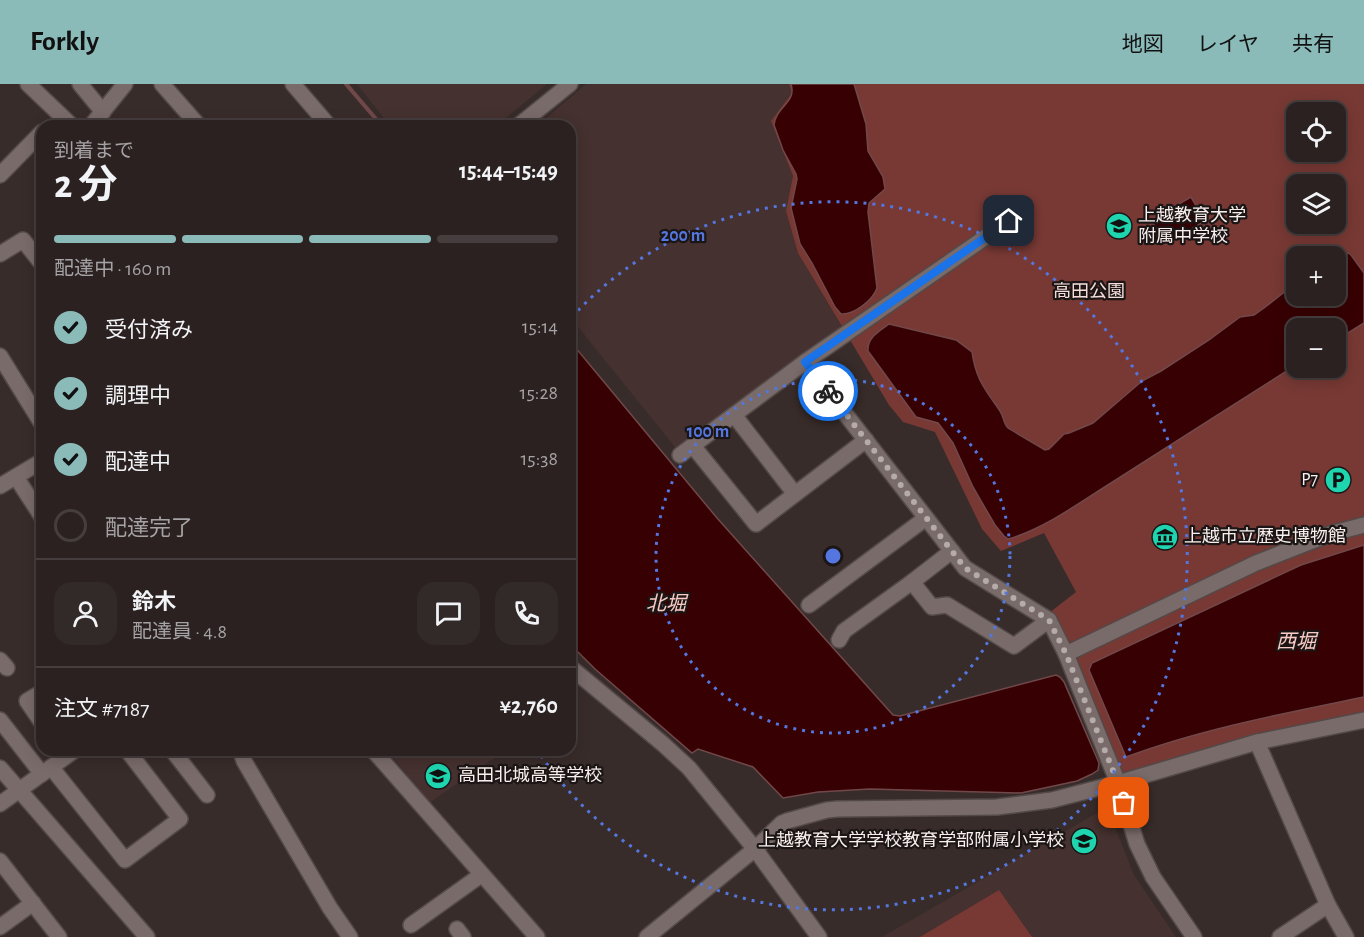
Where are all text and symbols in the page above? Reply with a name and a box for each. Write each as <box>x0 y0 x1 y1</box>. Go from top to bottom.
text: Forkly <box>30 28 99 56</box>
text: 地図 <box>1122 34 1164 55</box>
text: レイヤ <box>1197 34 1259 55</box>
text: 共有 <box>1292 34 1334 55</box>
map controls <box>1286 102 1346 378</box>
button: locate <box>1286 102 1346 162</box>
text: 到着まで <box>54 141 134 161</box>
text: 15:44–15:49 <box>459 160 558 182</box>
text: 2 分 <box>54 166 117 205</box>
button: layers <box>1286 174 1346 234</box>
pin <box>983 195 1034 246</box>
icon: home <box>992 204 1025 237</box>
place label: 上越教育大学 附属中学校 <box>1138 205 1246 246</box>
school or university icon: 上越教育大学 附属中学校 <box>1104 211 1134 241</box>
text: 200 m <box>661 227 705 245</box>
button: + <box>1286 246 1346 306</box>
text: 配達中 · 160 m <box>54 259 171 279</box>
park label: 高田公園 <box>1053 282 1125 301</box>
icon: check <box>54 311 87 344</box>
text: 15:14 <box>522 317 558 337</box>
button: − <box>1286 318 1346 378</box>
text: 受付済み <box>105 319 193 341</box>
courier <box>798 361 858 421</box>
icon: bike <box>812 375 845 408</box>
icon: check <box>54 377 87 410</box>
text: 15:28 <box>520 383 558 403</box>
text: 調理中 <box>105 385 171 407</box>
text: 100 m <box>687 423 729 441</box>
icon: check <box>54 443 87 476</box>
text: 15:38 <box>520 449 558 469</box>
text: 配達中 <box>105 451 171 473</box>
parking icon: P7 <box>1323 465 1353 495</box>
place label: P7 <box>1301 471 1318 489</box>
text: 配達完了 <box>105 517 193 539</box>
museum icon: 上越市立歴史博物館 <box>1150 522 1180 552</box>
place label: 上越市立歴史博物館 <box>1184 526 1346 546</box>
centre of rings <box>823 546 843 566</box>
button: person <box>54 582 117 645</box>
button: chat <box>417 582 480 645</box>
button: phone <box>495 582 558 645</box>
text: 鈴木 <box>132 591 176 613</box>
water label: 北堀 <box>646 593 689 614</box>
text: 配達員 · 4.8 <box>132 622 227 642</box>
water label: 西堀 <box>1276 631 1319 652</box>
text: ¥2,760 <box>499 695 558 717</box>
text: 注文 #7187 <box>54 698 149 720</box>
school or university icon: 高田北城高等学校 <box>423 761 453 791</box>
place label: 高田北城高等学校 <box>458 765 602 785</box>
pin <box>1098 777 1149 828</box>
icon: bag <box>1107 786 1140 819</box>
school or university icon: 上越教育大学学校教育学部附属小学校 <box>1069 826 1099 856</box>
place label: 上越教育大学学校教育学部附属小学校 <box>758 830 1064 850</box>

